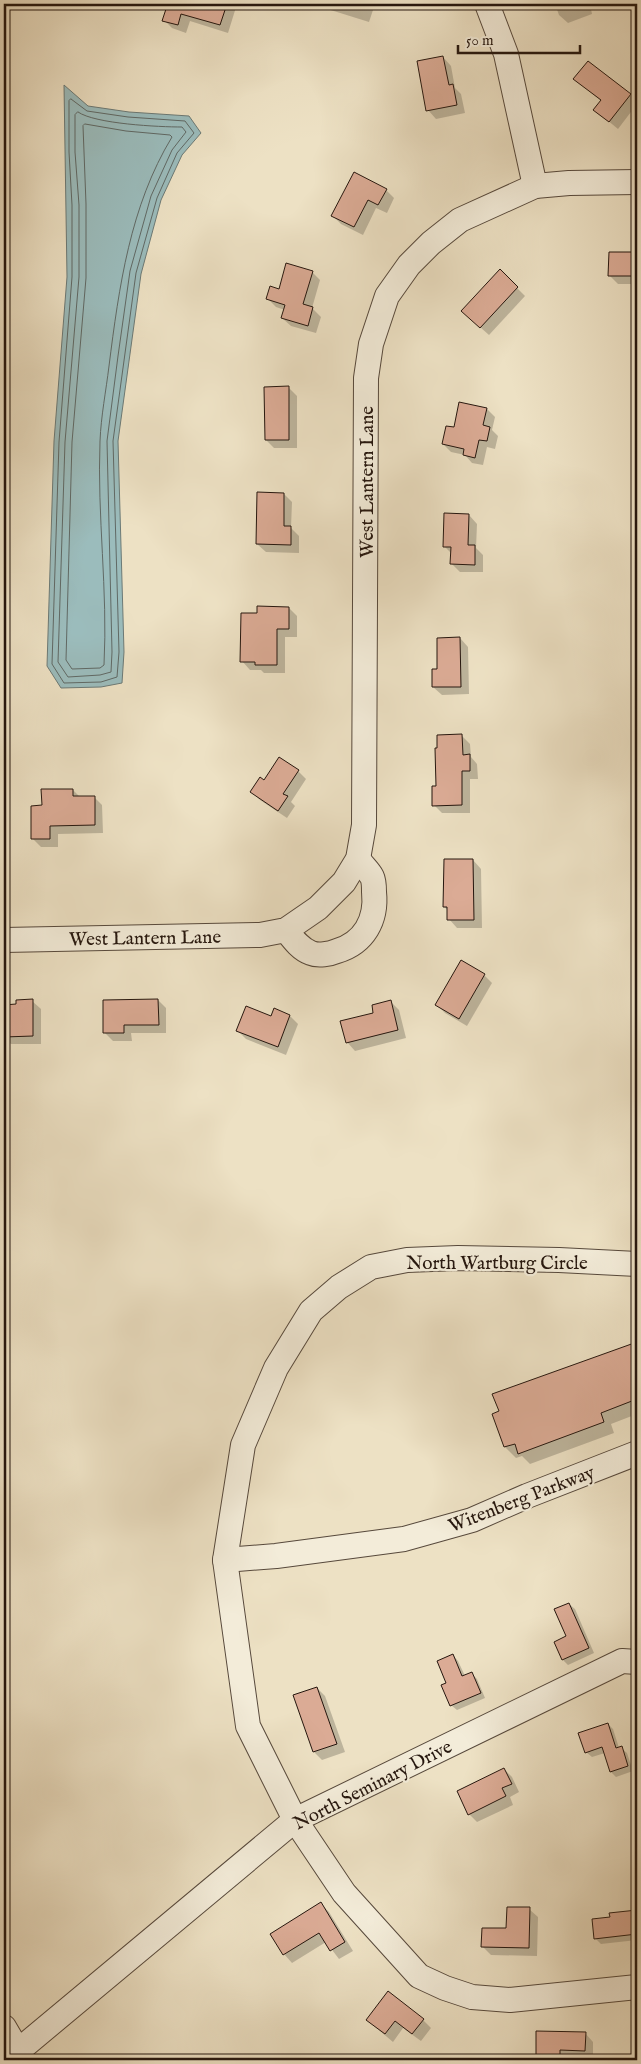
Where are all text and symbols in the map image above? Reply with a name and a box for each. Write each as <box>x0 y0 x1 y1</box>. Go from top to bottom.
scale bar <box>458 22 581 54</box>
text: 50 m <box>466 31 494 50</box>
street label: West Lantern Lane <box>356 406 380 558</box>
street label: West Lantern Lane <box>69 926 222 952</box>
street label: North Wartburg Circle <box>406 1252 588 1276</box>
street label: Witenberg Parkway <box>445 1461 599 1539</box>
street label: North Seminary Drive <box>289 1735 457 1836</box>

